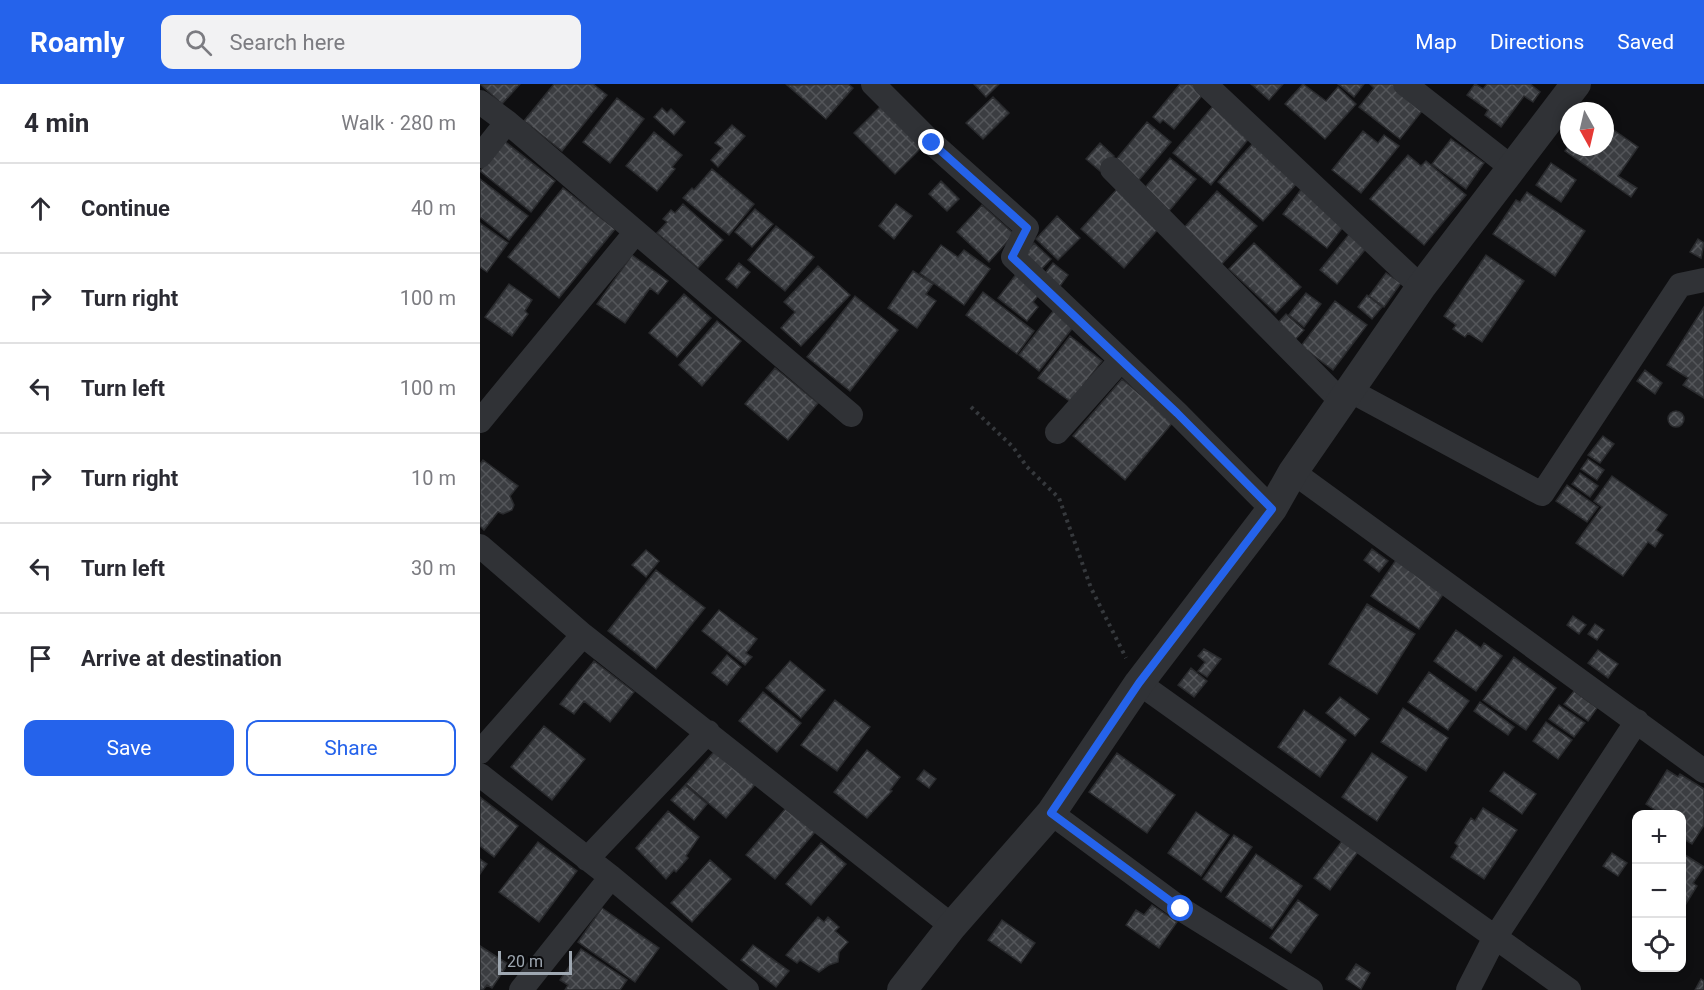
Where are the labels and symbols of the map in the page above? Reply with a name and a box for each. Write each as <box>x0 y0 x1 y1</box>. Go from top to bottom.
north arrow <box>1560 102 1614 156</box>
route end <box>918 129 944 155</box>
route start <box>1167 895 1193 921</box>
scale bar <box>498 948 572 976</box>

